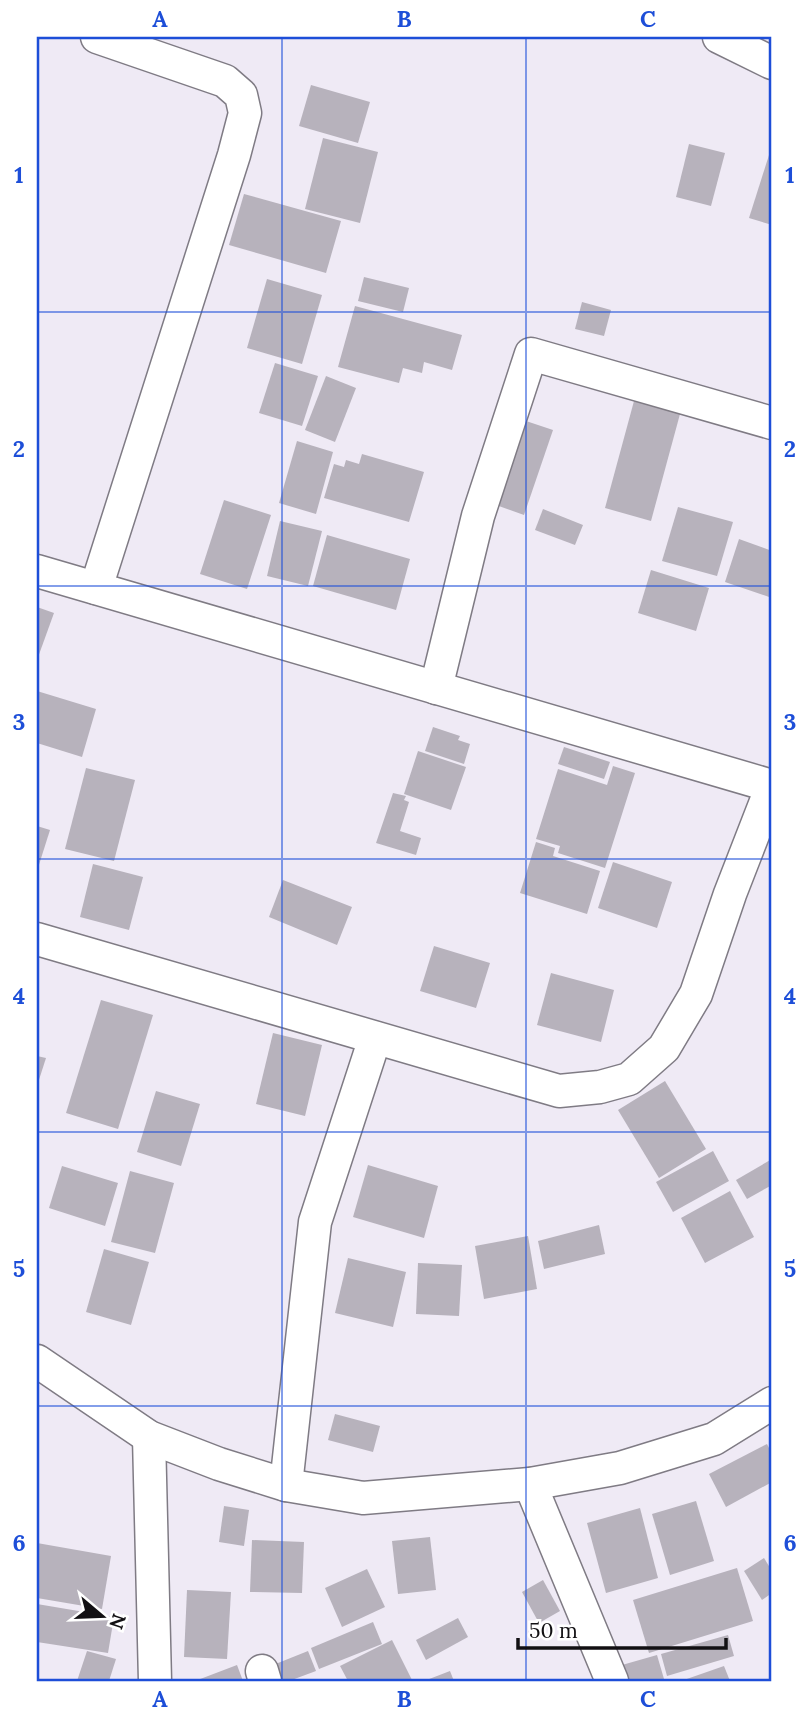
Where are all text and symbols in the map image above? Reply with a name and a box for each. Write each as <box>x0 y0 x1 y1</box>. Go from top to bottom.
text: A <box>152 4 168 33</box>
text: B <box>396 4 412 33</box>
text: C <box>640 4 656 33</box>
text: 1 <box>14 160 24 189</box>
text: 1 <box>785 160 795 189</box>
text: 2 <box>13 434 25 463</box>
text: 2 <box>784 434 796 463</box>
text: 3 <box>13 707 25 736</box>
text: 3 <box>784 707 796 736</box>
text: 4 <box>13 981 25 1010</box>
text: 4 <box>784 981 796 1010</box>
text: 5 <box>13 1254 25 1283</box>
text: 5 <box>784 1254 796 1283</box>
text: 6 <box>12 1528 26 1557</box>
text: 6 <box>783 1528 797 1557</box>
north arrow <box>66 1582 136 1652</box>
scale bar <box>518 1606 727 1650</box>
text: N <box>104 1611 132 1633</box>
text: 50 m <box>529 1617 578 1644</box>
text: A <box>152 1684 168 1713</box>
text: B <box>396 1684 412 1713</box>
text: C <box>640 1684 656 1713</box>

